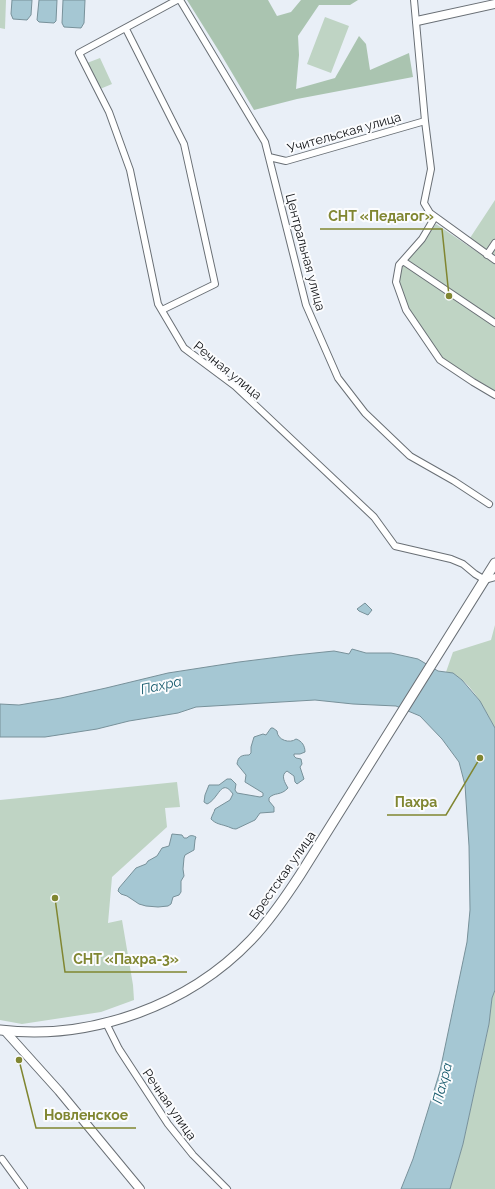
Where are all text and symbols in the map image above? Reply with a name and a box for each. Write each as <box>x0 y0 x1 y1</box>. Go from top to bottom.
street label: Учительская улица <box>286 109 403 156</box>
street label: Центральная улица <box>283 192 328 312</box>
callout: СНТ «Педагог» <box>320 203 442 229</box>
text: СНТ «Педагог» <box>328 208 434 224</box>
street label: Речная улица <box>190 338 265 403</box>
water label: Пахра <box>139 673 183 697</box>
callout: Пахра <box>387 789 446 815</box>
text: Пахра <box>395 794 437 810</box>
street label: Брестская улица <box>246 828 319 923</box>
callout: СНТ «Пахра-3» <box>65 946 187 972</box>
text: СНТ «Пахра-3» <box>73 951 179 967</box>
water label: Пахра <box>429 1061 455 1105</box>
street label: Речная улица <box>139 1066 200 1143</box>
callout: Новленское <box>36 1102 136 1128</box>
text: Новленское <box>44 1107 129 1123</box>

